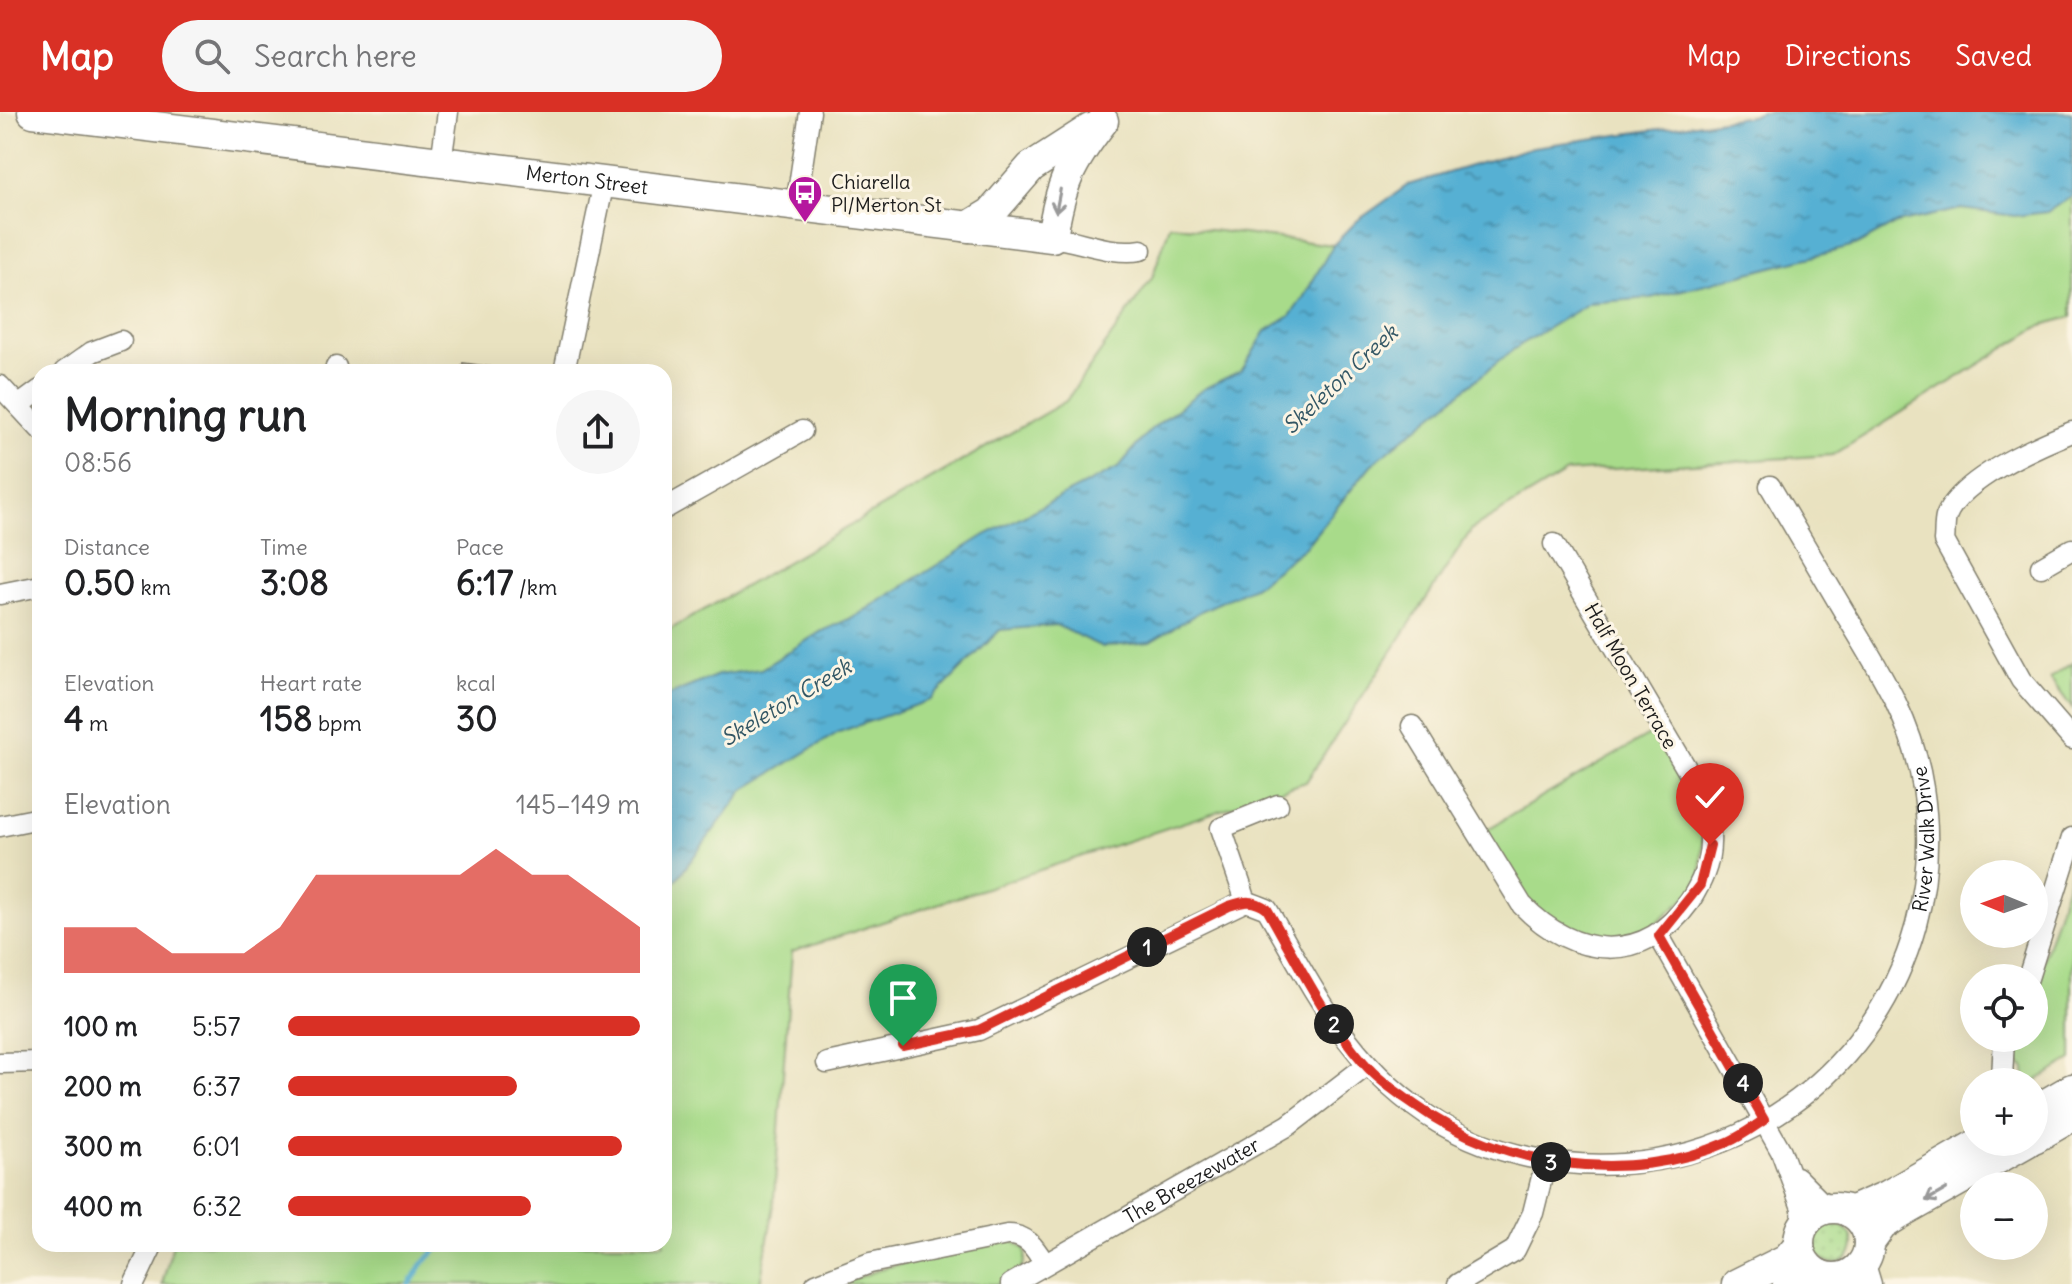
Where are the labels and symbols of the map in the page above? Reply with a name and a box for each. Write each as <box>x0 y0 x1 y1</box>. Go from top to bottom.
street label: Merton Street <box>524 160 650 199</box>
place label: Chiarella Pl/Merton St <box>831 169 942 217</box>
bus stop icon: Chiarella Pl/Merton St <box>786 174 824 224</box>
one-way arrow <box>1050 187 1065 213</box>
water label: Skeleton Creek <box>1277 317 1405 439</box>
street label: Half Moon Terrace <box>1580 598 1683 753</box>
water label: Skeleton Creek <box>716 651 858 752</box>
pin <box>1676 763 1744 845</box>
street label: River Walk Drive <box>1906 764 1939 914</box>
north arrow <box>1960 860 2048 948</box>
pin: 1 <box>1127 927 1167 967</box>
pin <box>869 964 937 1046</box>
pin: 2 <box>1314 1004 1354 1044</box>
pin: 4 <box>1723 1063 1763 1103</box>
street label: The Breezewater <box>1119 1132 1264 1229</box>
pin: 3 <box>1531 1142 1571 1182</box>
one-way arrow <box>1925 1187 1948 1203</box>

